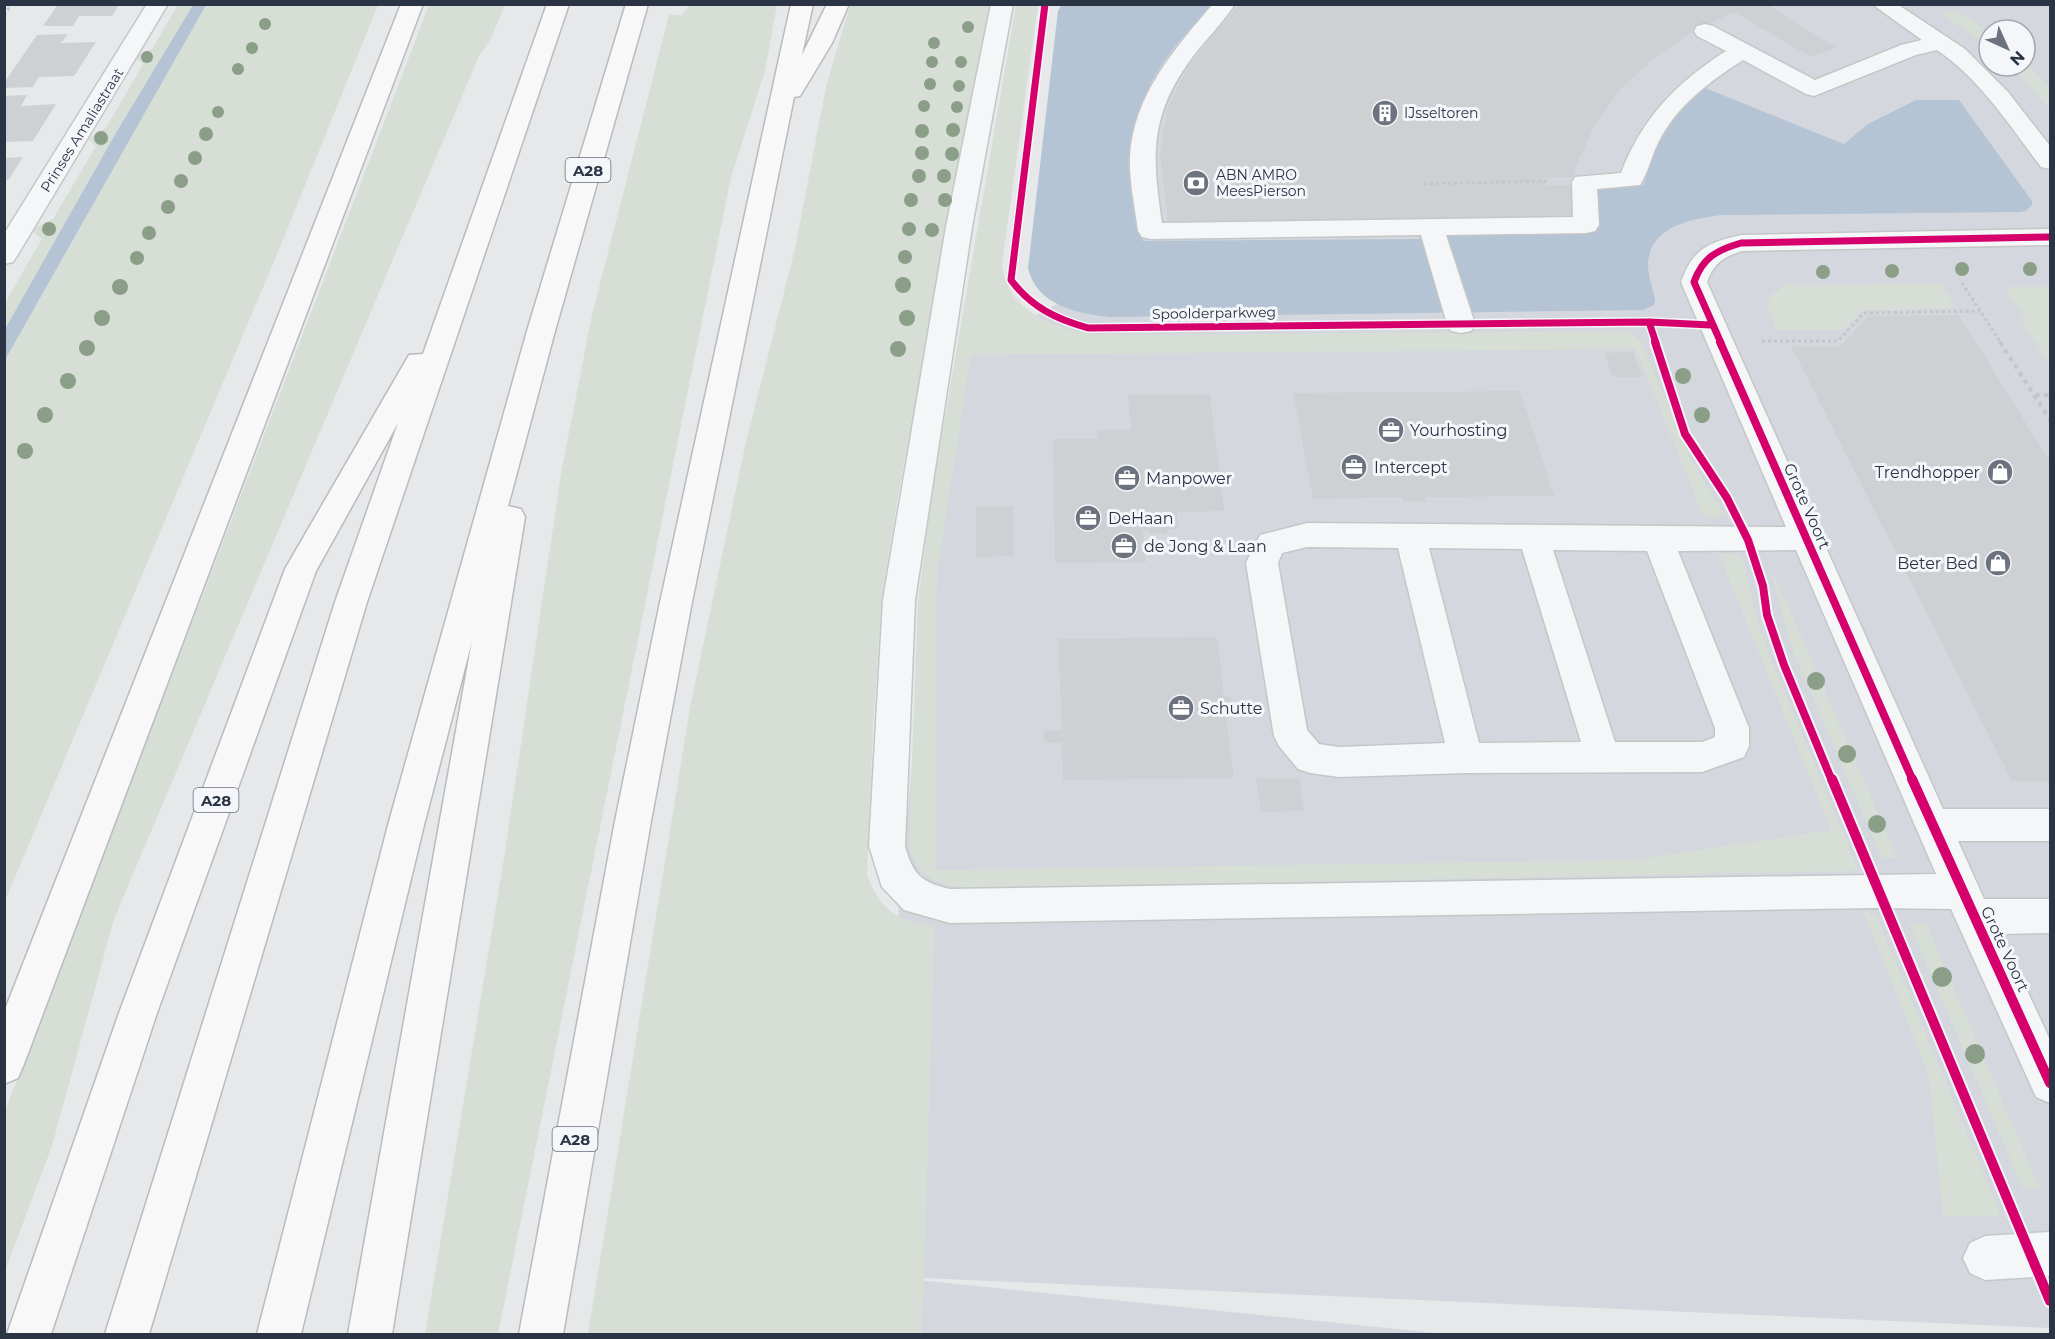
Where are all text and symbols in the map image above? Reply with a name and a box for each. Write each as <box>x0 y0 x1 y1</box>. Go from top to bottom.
north arrow <box>1977 18 2037 78</box>
text: N <box>2006 47 2029 70</box>
street label: Prinses Amaliastraat <box>36 64 128 195</box>
building icon: IJsseltoren <box>1370 98 1400 128</box>
place label: IJsseltoren <box>1404 104 1479 122</box>
road number: A28 <box>566 158 610 182</box>
place label: ABN AMRO MeesPierson <box>1216 166 1306 200</box>
bank icon: ABN AMRO MeesPierson <box>1181 168 1211 198</box>
street label: Spoolderparkweg <box>1152 303 1276 323</box>
office icon: Yourhosting <box>1376 415 1406 445</box>
place label: Yourhosting <box>1410 421 1508 440</box>
office icon: Intercept <box>1339 452 1369 482</box>
shop icon: Trendhopper <box>1985 457 2015 487</box>
place label: Intercept <box>1374 458 1448 477</box>
street label: Grote Voort <box>1780 460 1835 552</box>
office icon: Manpower <box>1112 463 1142 493</box>
place label: Trendhopper <box>1875 463 1980 482</box>
place label: Manpower <box>1146 469 1232 488</box>
office icon: DeHaan <box>1073 503 1103 533</box>
place label: DeHaan <box>1108 509 1174 528</box>
office icon: de Jong & Laan <box>1109 531 1139 561</box>
place label: de Jong & Laan <box>1144 537 1267 556</box>
shop icon: Beter Bed <box>1983 548 2013 578</box>
place label: Beter Bed <box>1897 554 1978 573</box>
office icon: Schutte <box>1166 693 1196 723</box>
place label: Schutte <box>1200 699 1262 718</box>
road number: A28 <box>194 788 238 812</box>
street label: Grote Voort <box>1977 903 2033 995</box>
road number: A28 <box>552 1127 598 1151</box>

